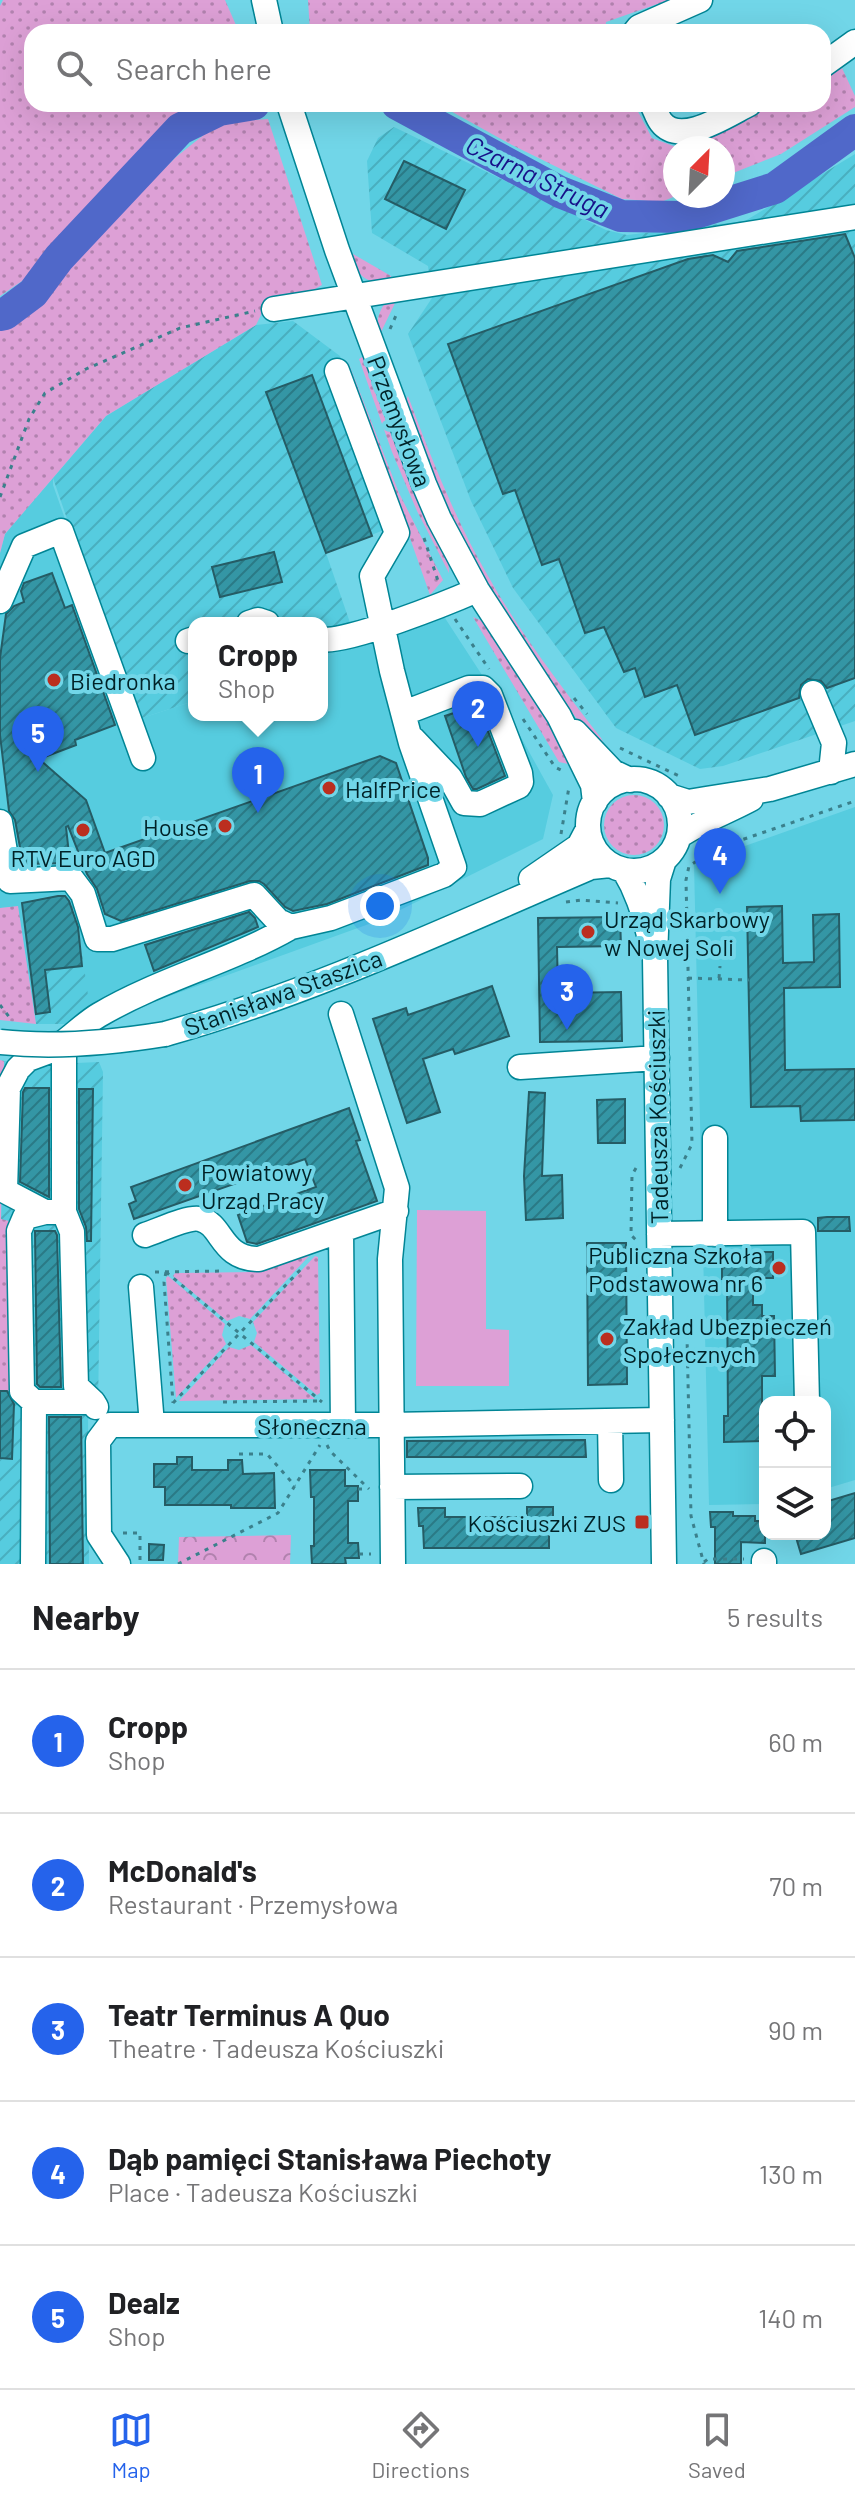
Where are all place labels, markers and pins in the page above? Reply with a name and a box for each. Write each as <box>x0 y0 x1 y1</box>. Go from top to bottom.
place label: Biedronka <box>70 666 176 695</box>
marker: Biedronka <box>45 671 63 689</box>
pin: 2 <box>452 681 504 747</box>
pin: 5 <box>12 706 64 772</box>
pin: 1 <box>232 747 284 813</box>
place label: HalfPrice <box>345 774 441 803</box>
marker: HalfPrice <box>320 779 338 797</box>
place label: House <box>143 812 209 841</box>
marker: House <box>216 817 234 835</box>
marker: RTV Euro AGD <box>74 821 92 839</box>
pin: 4 <box>694 828 746 894</box>
place label: RTV Euro AGD <box>11 843 155 872</box>
place label: Urząd Skarbowy w Nowej Soli <box>604 904 770 961</box>
marker: Urząd Skarbowy w Nowej Soli <box>579 923 597 941</box>
pin: 3 <box>541 964 593 1030</box>
place label: Powiatowy Urząd Pracy <box>201 1157 325 1214</box>
marker: Powiatowy Urząd Pracy <box>176 1176 194 1194</box>
place label: Publiczna Szkoła Podstawowa nr 6 <box>588 1240 763 1297</box>
marker: Publiczna Szkoła Podstawowa nr 6 <box>770 1259 788 1277</box>
place label: Zakład Ubezpieczeń Społecznych <box>623 1311 832 1368</box>
marker: Zakład Ubezpieczeń Społecznych <box>598 1330 616 1348</box>
place label: Kościuszki ZUS <box>468 1508 626 1537</box>
marker: Kościuszki ZUS <box>633 1513 651 1531</box>

